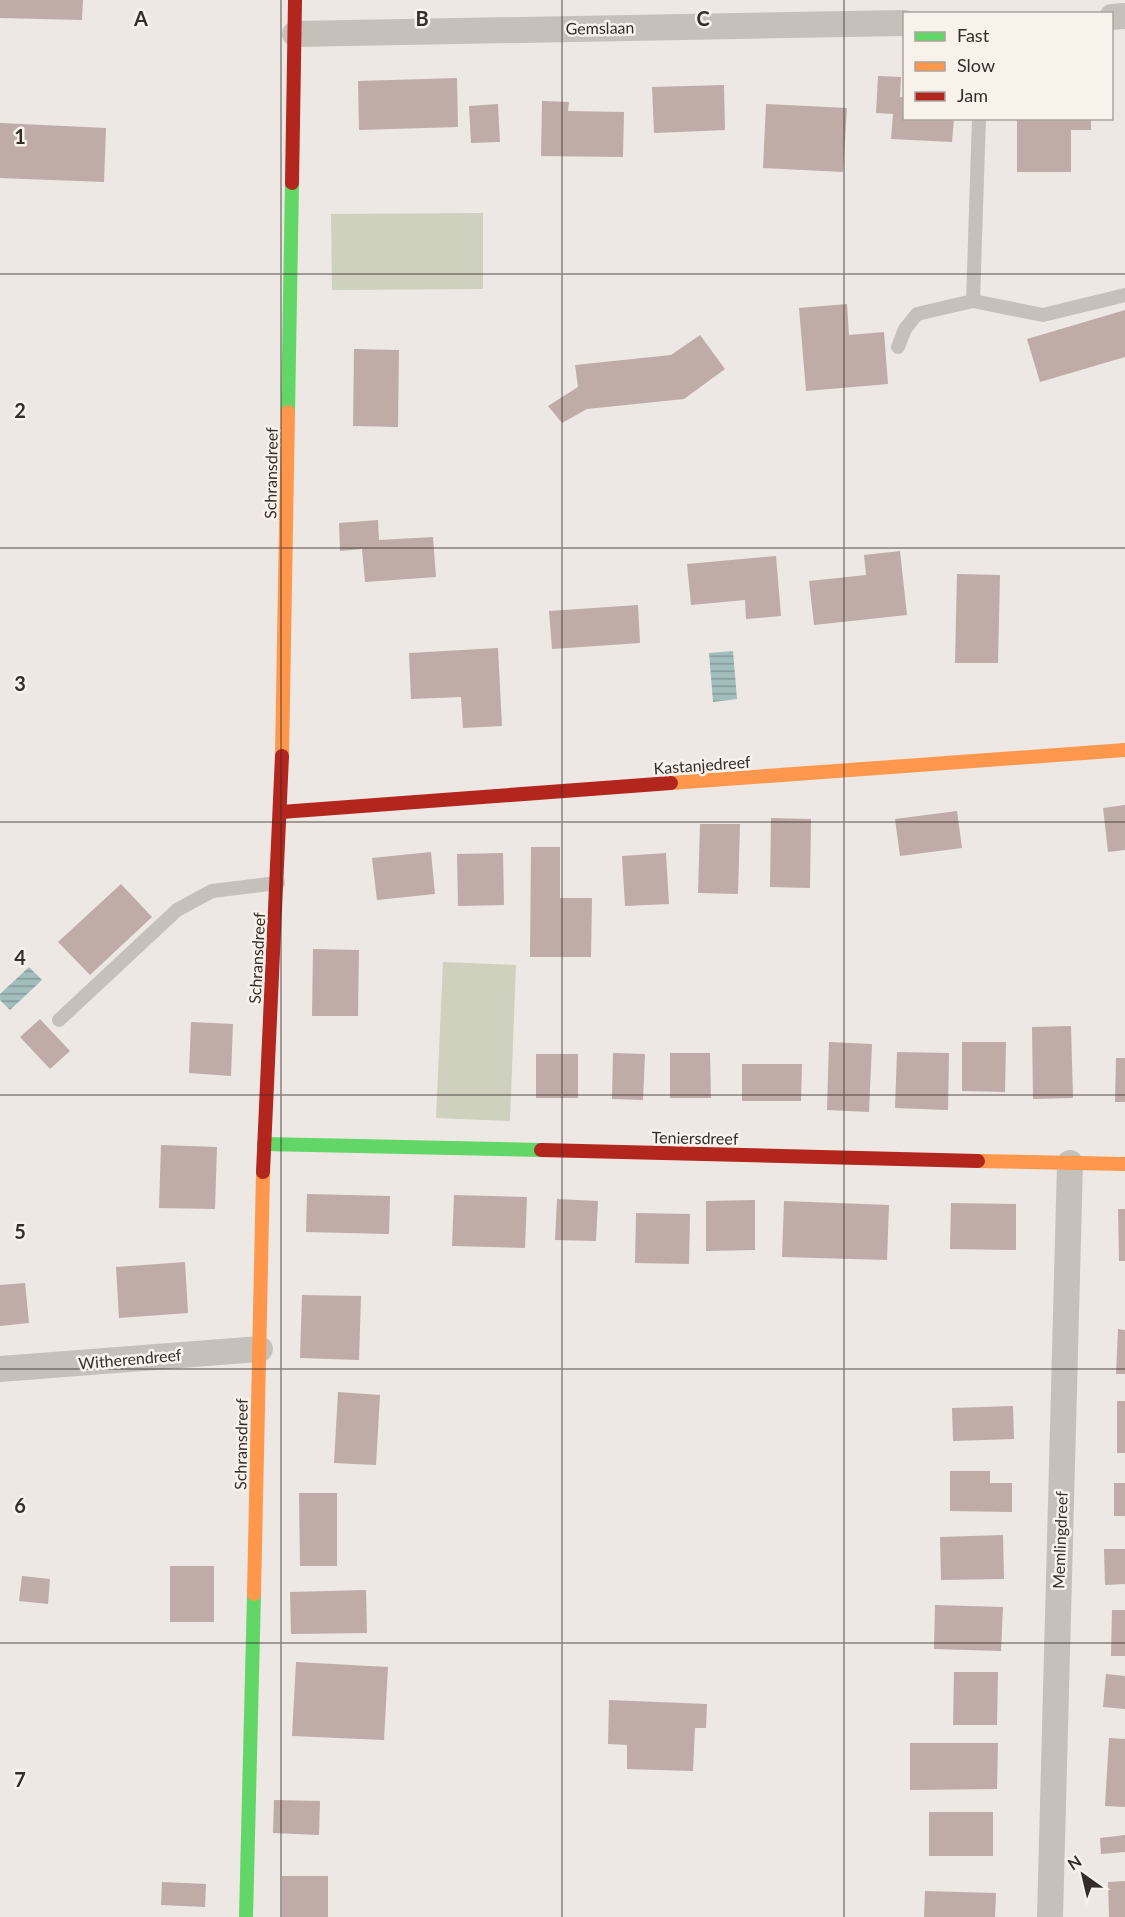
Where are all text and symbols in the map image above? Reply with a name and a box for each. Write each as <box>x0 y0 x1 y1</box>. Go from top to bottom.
text: A <box>133 6 148 30</box>
text: B <box>415 6 429 30</box>
text: C <box>696 6 710 30</box>
legend <box>903 12 1113 120</box>
street label: Gemslaan <box>565 17 635 38</box>
text: Fast <box>957 24 990 46</box>
text: Slow <box>957 54 995 76</box>
text: Jam <box>957 84 988 106</box>
text: 1 <box>14 124 26 148</box>
text: 2 <box>14 398 26 422</box>
street label: Schransdreef <box>260 427 281 519</box>
text: 3 <box>14 671 26 695</box>
street label: Kastanjedreef <box>653 752 752 777</box>
street label: Schransdreef <box>245 911 268 1004</box>
text: 4 <box>14 945 26 969</box>
street label: Teniersdreef <box>651 1127 739 1148</box>
text: 5 <box>14 1219 26 1243</box>
street label: Witherendreef <box>78 1345 183 1372</box>
street label: Schransdreef <box>230 1398 251 1490</box>
street label: Memlingdreef <box>1048 1490 1071 1589</box>
text: 6 <box>14 1493 26 1517</box>
text: 7 <box>14 1767 26 1791</box>
north arrow <box>1053 1845 1113 1905</box>
text: N <box>1064 1851 1085 1873</box>

